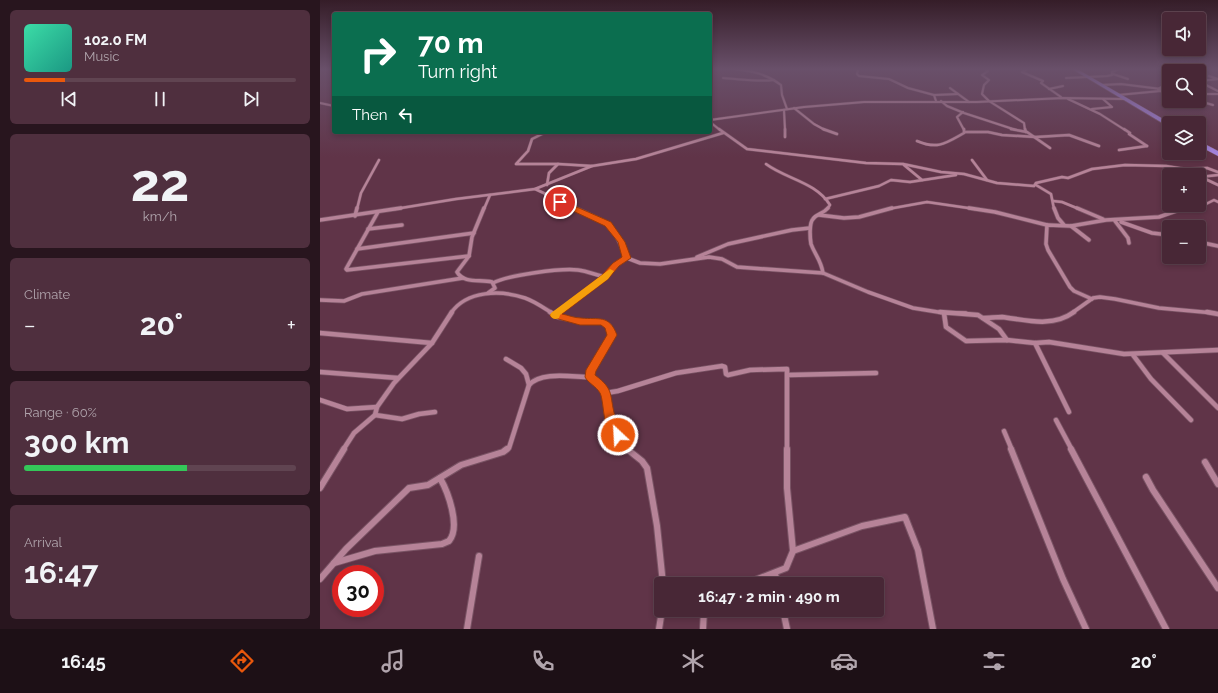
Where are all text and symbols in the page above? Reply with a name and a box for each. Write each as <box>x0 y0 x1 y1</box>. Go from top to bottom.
map controls <box>1162 12 1206 264</box>
button: sound <box>1162 12 1206 56</box>
text: 70 m <box>418 27 484 60</box>
icon: right <box>352 28 404 80</box>
text: 102.0 FM <box>84 31 147 49</box>
text: Music <box>84 49 119 64</box>
text: Turn right <box>418 61 497 82</box>
button: search <box>1162 64 1206 108</box>
icon: previous <box>58 88 80 110</box>
icon: pause <box>149 88 171 110</box>
icon: next <box>240 88 262 110</box>
icon: left <box>395 104 417 126</box>
text: Then <box>352 106 387 124</box>
button: layers <box>1162 116 1206 160</box>
text: 22 <box>131 152 189 213</box>
button: + <box>1162 168 1206 212</box>
pin <box>543 185 577 219</box>
icon: arrive <box>549 191 571 213</box>
text: km/h <box>143 209 177 224</box>
button: − <box>1162 220 1206 264</box>
text: Climate <box>24 287 70 302</box>
text: 20° <box>140 307 183 342</box>
text: − <box>24 312 36 338</box>
text: + <box>287 312 296 338</box>
text: Range · 60% <box>24 405 97 420</box>
position arrow <box>597 414 639 456</box>
text: 300 km <box>24 425 129 460</box>
text: Arrival <box>24 535 62 550</box>
text: 16:47 <box>24 555 98 590</box>
speed limit sign: 30 <box>332 565 384 617</box>
text: 16:47 · 2 min · 490 m <box>698 588 840 606</box>
icon: directions <box>228 647 256 675</box>
icon: music <box>379 647 407 675</box>
icon: phone <box>529 647 557 675</box>
icon: climate <box>679 647 707 675</box>
icon: car <box>830 647 858 675</box>
icon: filters <box>980 647 1008 675</box>
text: 16:45 <box>61 651 106 672</box>
text: 20° <box>1131 651 1157 672</box>

